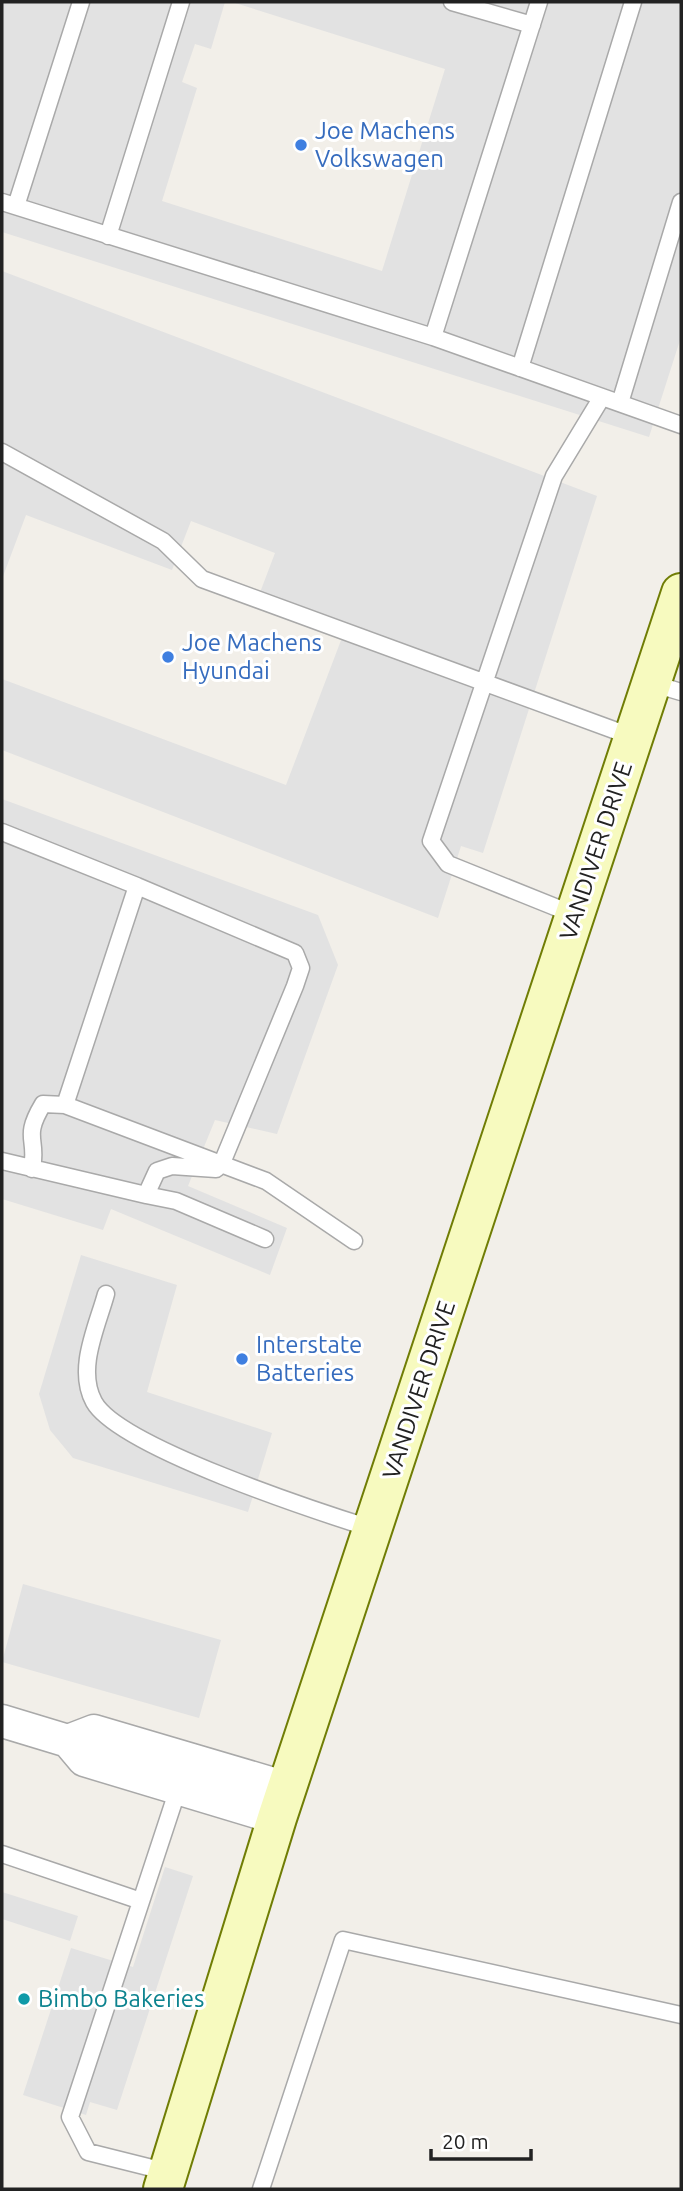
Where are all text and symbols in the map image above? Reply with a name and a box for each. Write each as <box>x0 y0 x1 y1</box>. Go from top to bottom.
place label: Joe Machens Volkswagen <box>315 117 455 172</box>
marker: Joe Machens Volkswagen <box>293 137 309 153</box>
place label: Joe Machens Hyundai <box>182 629 322 684</box>
marker: Joe Machens Hyundai <box>160 649 176 665</box>
street label: VANDIVER DRIVE <box>554 758 637 943</box>
street label: VANDIVER DRIVE <box>377 1297 460 1482</box>
place label: Interstate Batteries <box>256 1331 362 1386</box>
marker: Interstate Batteries <box>234 1351 250 1367</box>
place label: Bimbo Bakeries <box>38 1985 205 2012</box>
marker: Bimbo Bakeries <box>16 1991 32 2007</box>
scale bar <box>431 2118 531 2162</box>
text: 20 m <box>442 2129 489 2153</box>

